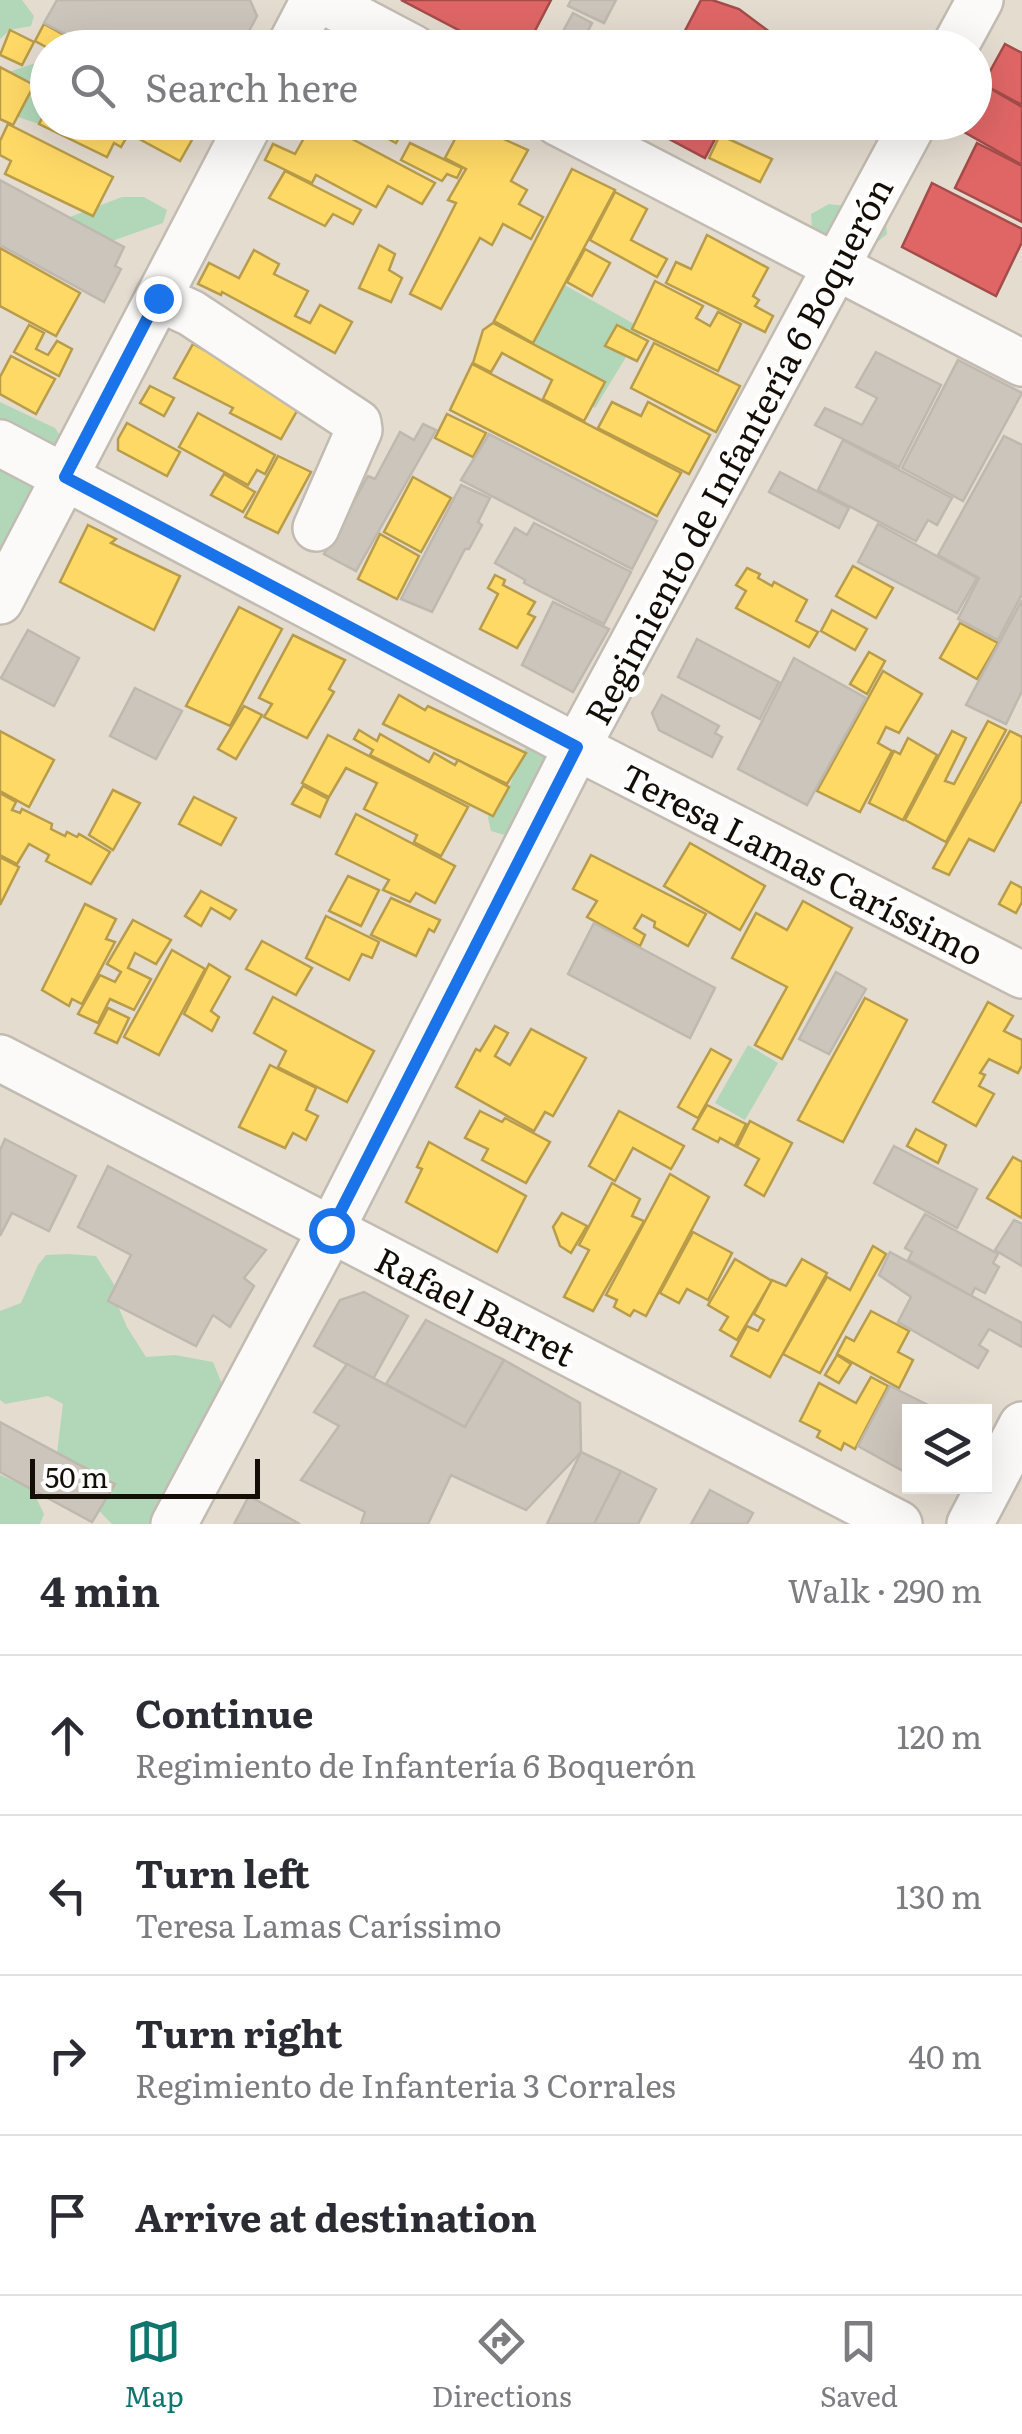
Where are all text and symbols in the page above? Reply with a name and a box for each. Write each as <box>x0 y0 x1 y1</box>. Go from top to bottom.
search box <box>30 30 992 140</box>
text: Search here <box>145 57 358 114</box>
icon: search <box>65 58 120 113</box>
street label: Regimiento de Infantería 6 Boquerón <box>570 167 904 733</box>
route end <box>136 276 182 322</box>
street label: Teresa Lamas Caríssimo <box>612 749 994 977</box>
route start <box>309 1208 355 1254</box>
street label: Rafael Barret <box>367 1232 585 1378</box>
map controls <box>902 1404 992 1494</box>
button: layers <box>902 1404 992 1494</box>
scale bar <box>30 1454 260 1498</box>
text: 50 m <box>45 1455 108 1497</box>
text: 4 min <box>40 1558 160 1620</box>
text: Walk · 290 m <box>788 1565 982 1613</box>
text: Continue <box>135 1683 313 1740</box>
icon: ahead <box>40 1708 95 1763</box>
text: 120 m <box>897 1711 982 1759</box>
text: Regimiento de Infantería 6 Boquerón <box>135 1740 696 1788</box>
text: Turn left <box>135 1843 310 1900</box>
icon: left <box>40 1868 95 1923</box>
text: 130 m <box>896 1871 982 1919</box>
text: Teresa Lamas Caríssimo <box>135 1900 502 1948</box>
text: Turn right <box>135 2003 342 2060</box>
icon: right <box>40 2028 95 2083</box>
text: 40 m <box>908 2031 982 2079</box>
text: Regimiento de Infanteria 3 Corrales <box>135 2060 676 2108</box>
text: Arrive at destination <box>135 2187 537 2244</box>
icon: arrive <box>40 2188 95 2243</box>
tab: Map <box>124 2314 184 2416</box>
tab: Directions <box>432 2314 572 2416</box>
tab: Saved <box>820 2314 898 2416</box>

